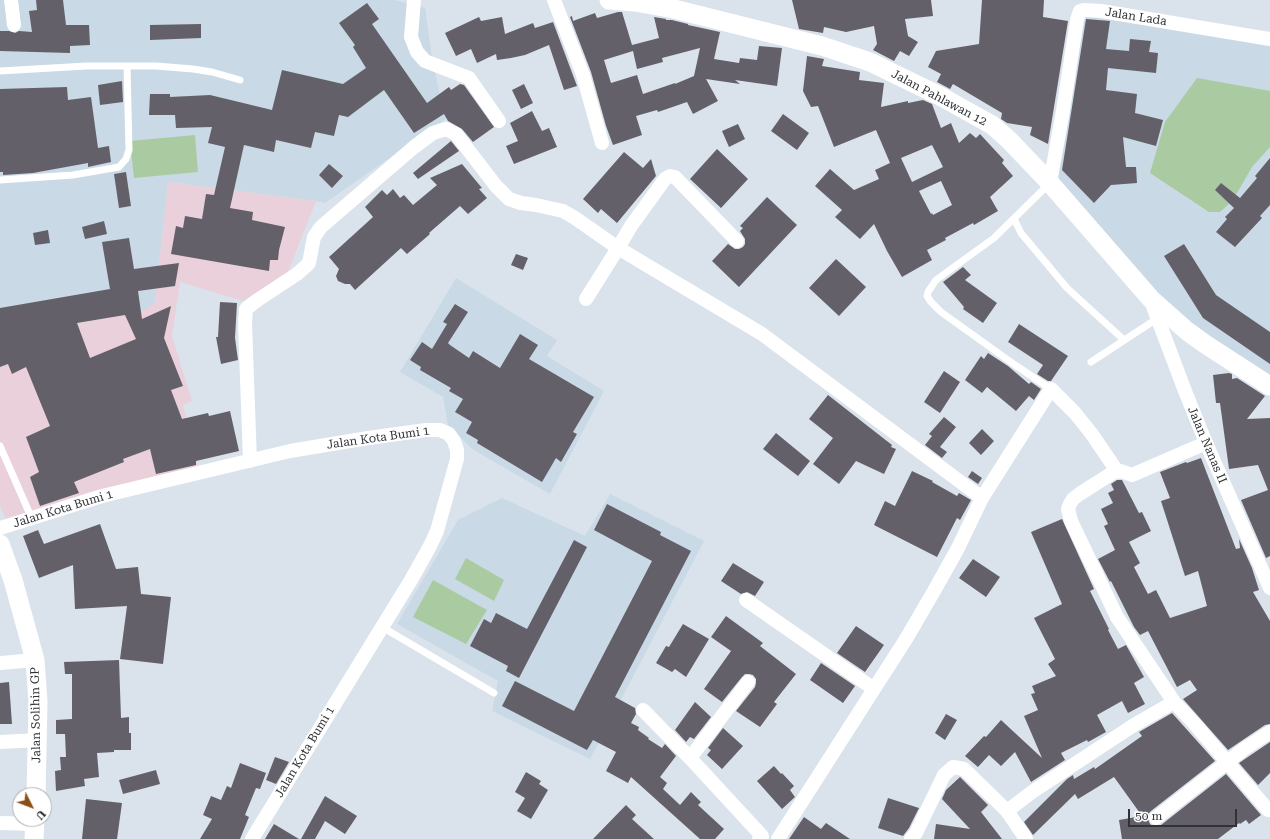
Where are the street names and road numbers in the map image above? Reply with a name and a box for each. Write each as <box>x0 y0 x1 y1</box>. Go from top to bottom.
street label: Jalan Lada <box>1104 5 1168 29</box>
street label: Jalan Pahlawan 12 <box>889 67 989 129</box>
street label: Jalan Nanas II <box>1184 405 1230 485</box>
street label: Jalan Kota Bumi 1 <box>326 424 430 452</box>
street label: Jalan Kota Bumi 1 <box>11 487 115 531</box>
street label: Jalan Solihin GP <box>28 667 44 763</box>
street label: Jalan Kota Bumi 1 <box>272 704 338 800</box>

